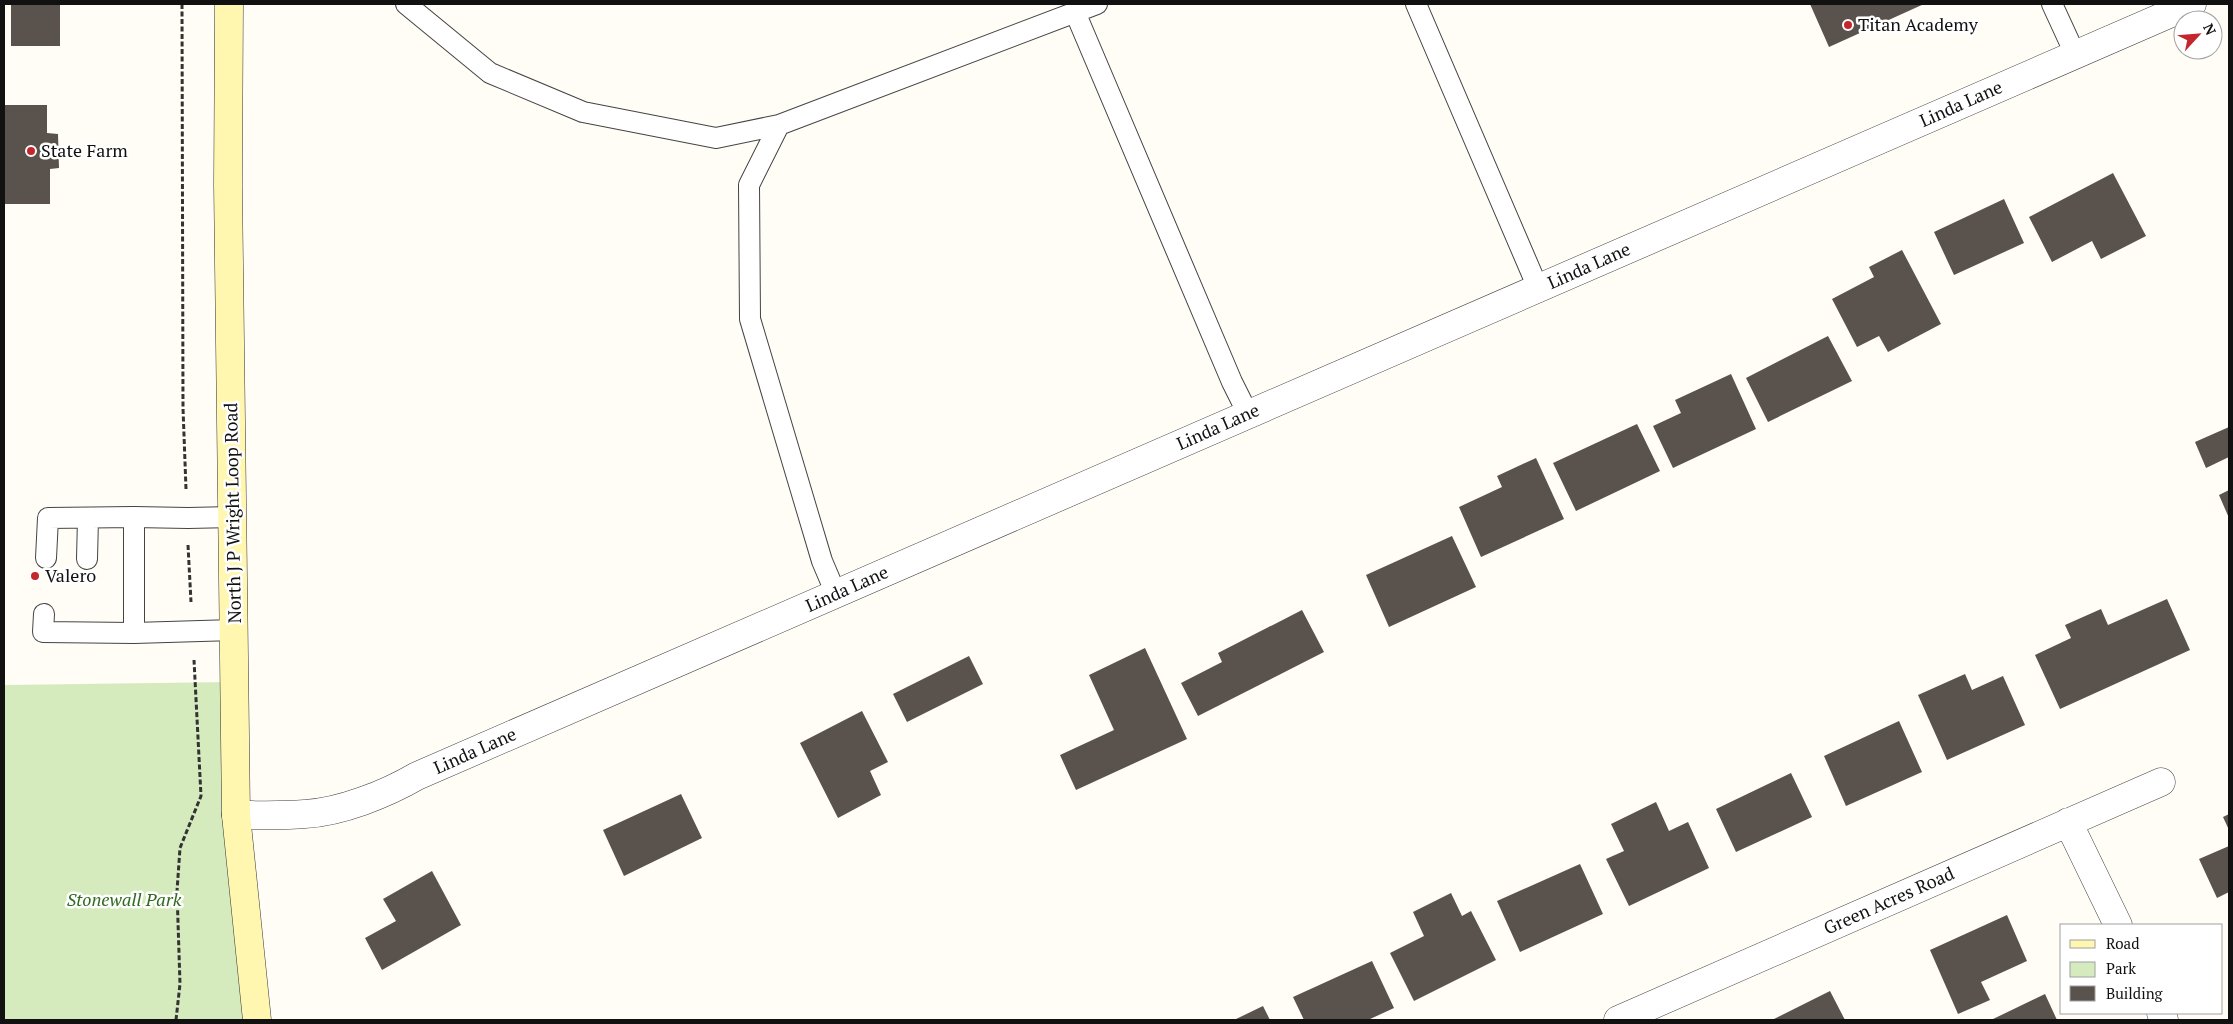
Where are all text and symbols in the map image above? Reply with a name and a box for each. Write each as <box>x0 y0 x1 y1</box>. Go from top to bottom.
north arrow <box>2173 10 2223 60</box>
place label: Titan Academy <box>1858 12 1979 36</box>
marker: Titan Academy <box>1842 19 1854 31</box>
text: N <box>2199 20 2221 38</box>
street label: Linda Lane <box>1915 74 2006 132</box>
place label: State Farm <box>41 138 128 162</box>
marker: State Farm <box>25 145 37 157</box>
street label: Linda Lane <box>1543 236 1634 294</box>
street label: Linda Lane <box>1172 397 1263 455</box>
street label: North J P Wright Loop Road <box>218 402 246 624</box>
street label: Linda Lane <box>801 559 892 617</box>
place label: Valero <box>45 563 96 587</box>
marker: Valero <box>29 570 41 582</box>
street label: Linda Lane <box>429 721 520 779</box>
street label: Green Acres Road <box>1820 861 1958 940</box>
park label: Stonewall Park <box>67 887 182 911</box>
legend <box>2060 924 2223 1014</box>
text: Road <box>2106 933 2139 953</box>
text: Park <box>2106 958 2136 978</box>
text: Building <box>2106 983 2164 1003</box>

